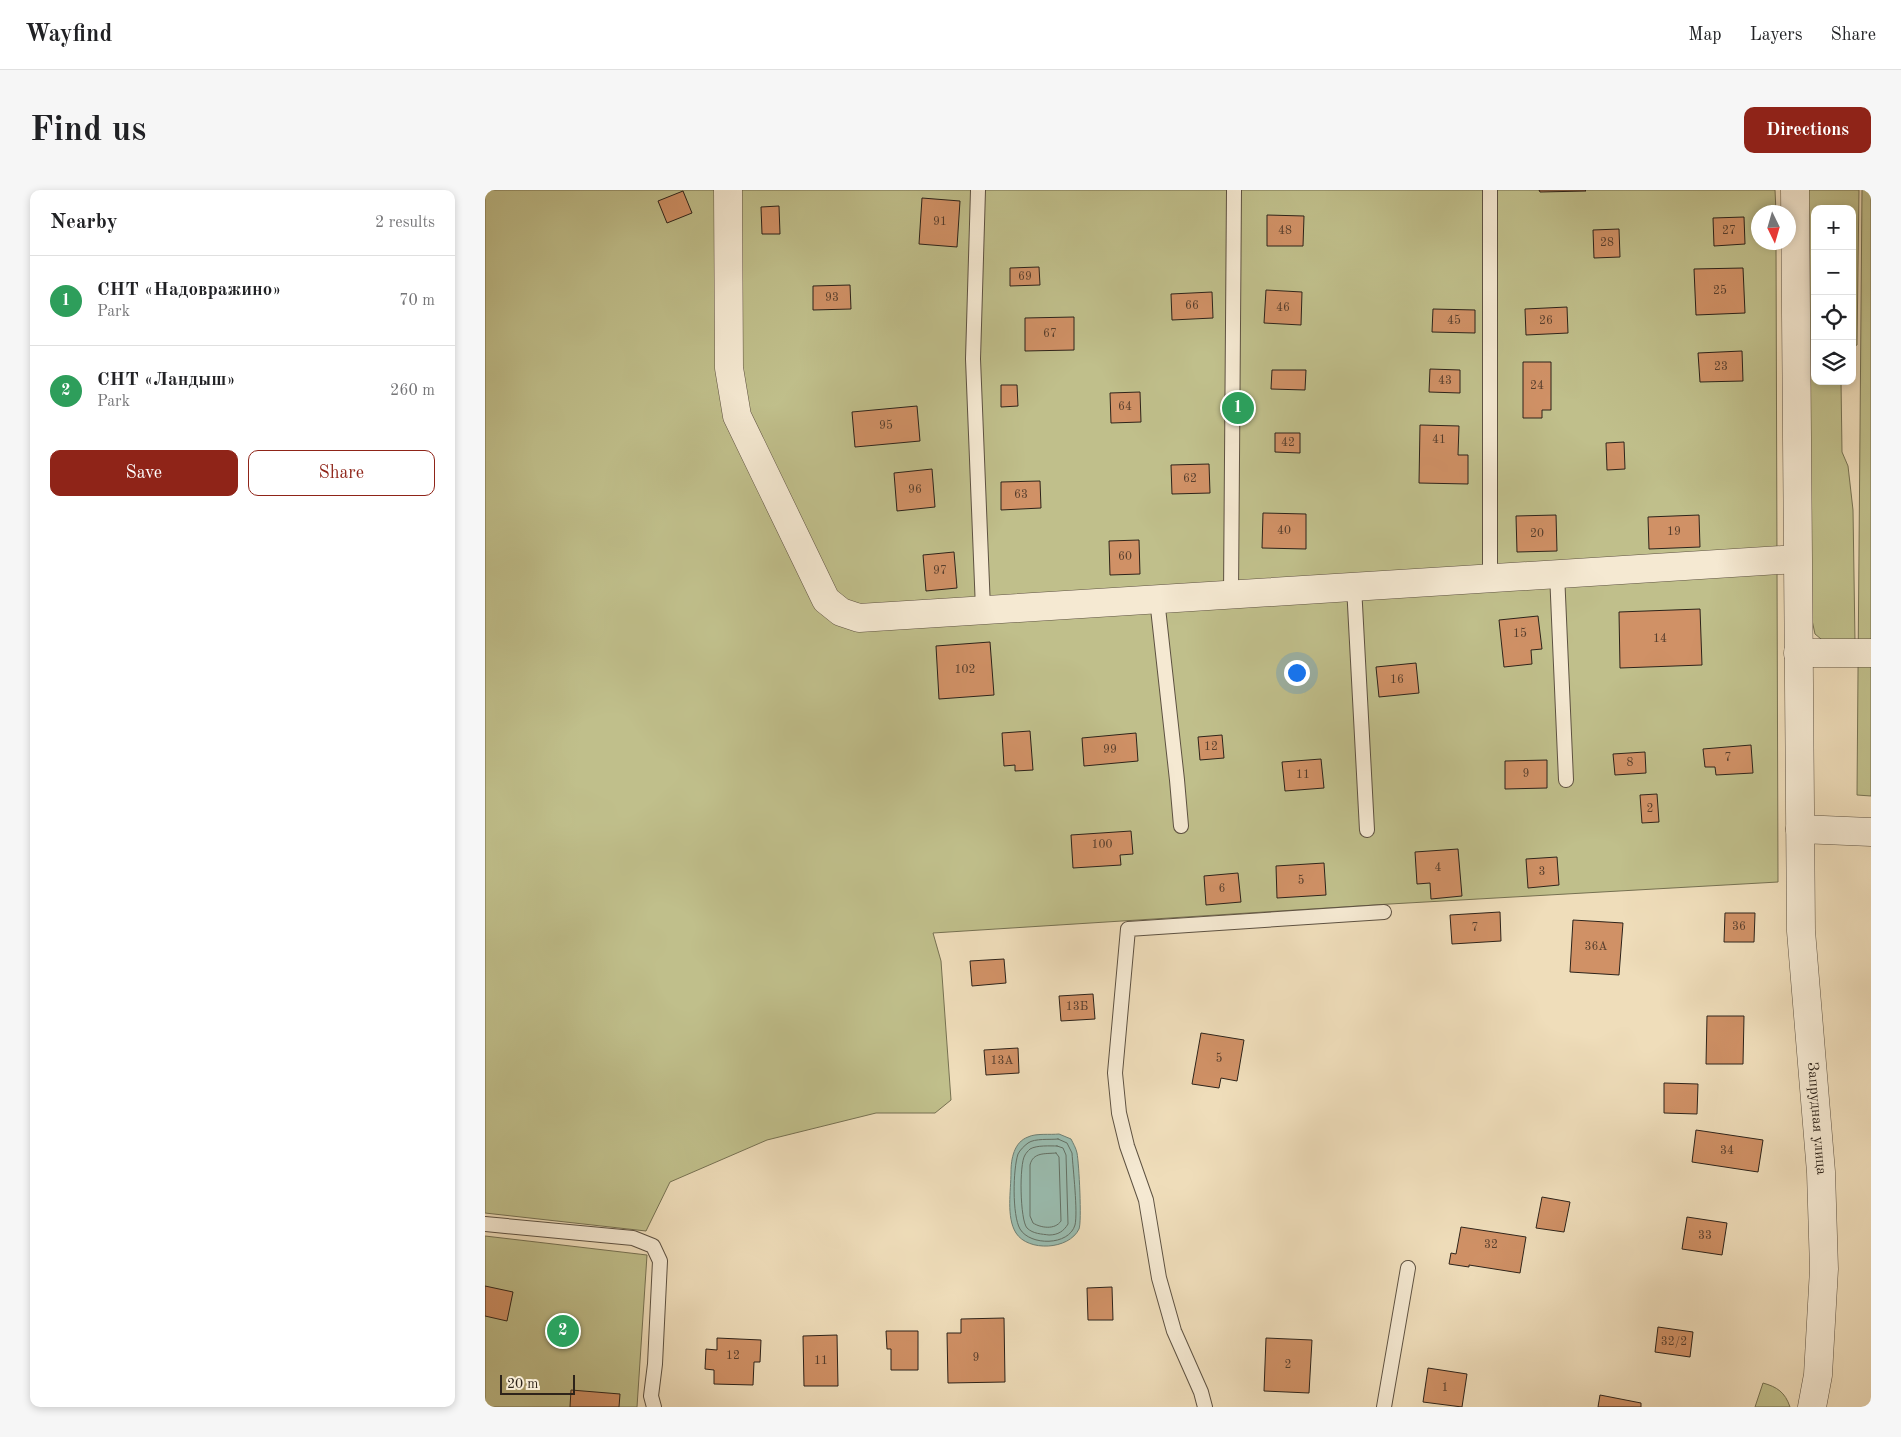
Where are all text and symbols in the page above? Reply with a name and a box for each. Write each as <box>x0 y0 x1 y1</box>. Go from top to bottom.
text: Wayfind <box>25 23 112 47</box>
text: Map <box>1688 26 1722 44</box>
text: Layers <box>1750 26 1802 44</box>
text: Share <box>1830 26 1876 44</box>
button: Directions <box>1744 107 1871 153</box>
text: Find us <box>30 113 146 148</box>
north arrow <box>1751 205 1796 250</box>
map controls <box>1811 205 1856 385</box>
button: + <box>1811 205 1856 250</box>
text: Nearby <box>50 212 118 233</box>
text: 2 results <box>375 215 435 231</box>
house number: 91 <box>933 216 947 228</box>
house number: 48 <box>1278 225 1292 237</box>
house number: 27 <box>1722 225 1736 237</box>
house number: 28 <box>1600 237 1614 249</box>
button: − <box>1811 250 1856 295</box>
house number: 69 <box>1018 271 1032 283</box>
text: СНТ «Надовражино» <box>97 281 281 300</box>
house number: 25 <box>1713 284 1727 297</box>
house number: 93 <box>825 292 839 304</box>
text: 1 <box>61 293 71 309</box>
text: 70 m <box>399 293 435 309</box>
button: locate <box>1811 295 1856 340</box>
house number: 66 <box>1185 300 1199 312</box>
house number: 46 <box>1276 302 1290 314</box>
text: Park <box>97 304 130 320</box>
house number: 45 <box>1447 314 1461 327</box>
house number: 26 <box>1539 315 1553 327</box>
house number: 67 <box>1043 328 1057 340</box>
button: layers <box>1811 340 1856 385</box>
house number: 23 <box>1714 361 1728 373</box>
text: СНТ «Ландыш» <box>97 371 236 390</box>
house number: 43 <box>1438 375 1452 387</box>
house number: 24 <box>1530 380 1544 392</box>
text: 2 <box>61 383 71 399</box>
text: 260 m <box>390 383 435 399</box>
pin: 1 <box>1222 389 1254 427</box>
text: Park <box>97 394 130 410</box>
house number: 64 <box>1118 401 1132 413</box>
house number: 95 <box>879 419 893 432</box>
house number: 41 <box>1432 434 1446 446</box>
house number: 42 <box>1281 437 1295 449</box>
button: Save <box>50 450 238 496</box>
button: Share <box>248 450 435 496</box>
house number: 62 <box>1183 473 1197 485</box>
house number: 96 <box>908 484 922 496</box>
house number: 63 <box>1014 489 1028 501</box>
house number: 40 <box>1277 525 1291 537</box>
house number: 19 <box>1667 526 1681 538</box>
house number: 20 <box>1530 528 1544 540</box>
house number: 60 <box>1118 551 1132 563</box>
house number: 97 <box>933 565 947 577</box>
house number: 15 <box>1513 627 1527 640</box>
house number: 14 <box>1653 633 1667 645</box>
your location <box>1284 660 1310 686</box>
house number: 102 <box>955 664 975 676</box>
house number: 16 <box>1390 674 1404 686</box>
house number: 12 <box>1204 741 1218 753</box>
house number: 99 <box>1103 744 1117 756</box>
house number: 7 <box>1725 752 1731 764</box>
house number: 8 <box>1627 757 1634 769</box>
house number: 9 <box>1523 768 1529 780</box>
house number: 11 <box>1296 769 1310 781</box>
house number: 2 <box>1647 803 1653 815</box>
house number: 100 <box>1092 839 1112 851</box>
house number: 4 <box>1435 862 1442 874</box>
house number: 3 <box>1539 866 1545 878</box>
house number: 5 <box>1298 874 1305 887</box>
house number: 6 <box>1219 883 1226 895</box>
house number: 36 <box>1732 921 1746 933</box>
house number: 7 <box>1472 922 1478 934</box>
house number: 36А <box>1584 941 1608 953</box>
house number: 13Б <box>1066 1001 1088 1013</box>
house number: 5 <box>1216 1052 1223 1065</box>
house number: 13А <box>990 1055 1014 1067</box>
street label: Запрудная улица <box>1804 1061 1829 1176</box>
house number: 34 <box>1720 1145 1734 1157</box>
house number: 33 <box>1698 1230 1712 1242</box>
house number: 32 <box>1484 1239 1498 1251</box>
pin: 2 <box>547 1312 579 1350</box>
house number: 32/2 <box>1661 1336 1687 1348</box>
house number: 12 <box>726 1350 740 1362</box>
house number: 9 <box>973 1352 979 1364</box>
house number: 11 <box>814 1355 828 1367</box>
house number: 2 <box>1285 1359 1291 1371</box>
scale bar <box>500 1372 575 1395</box>
text: 20 m <box>507 1377 538 1391</box>
house number: 1 <box>1442 1382 1448 1394</box>

